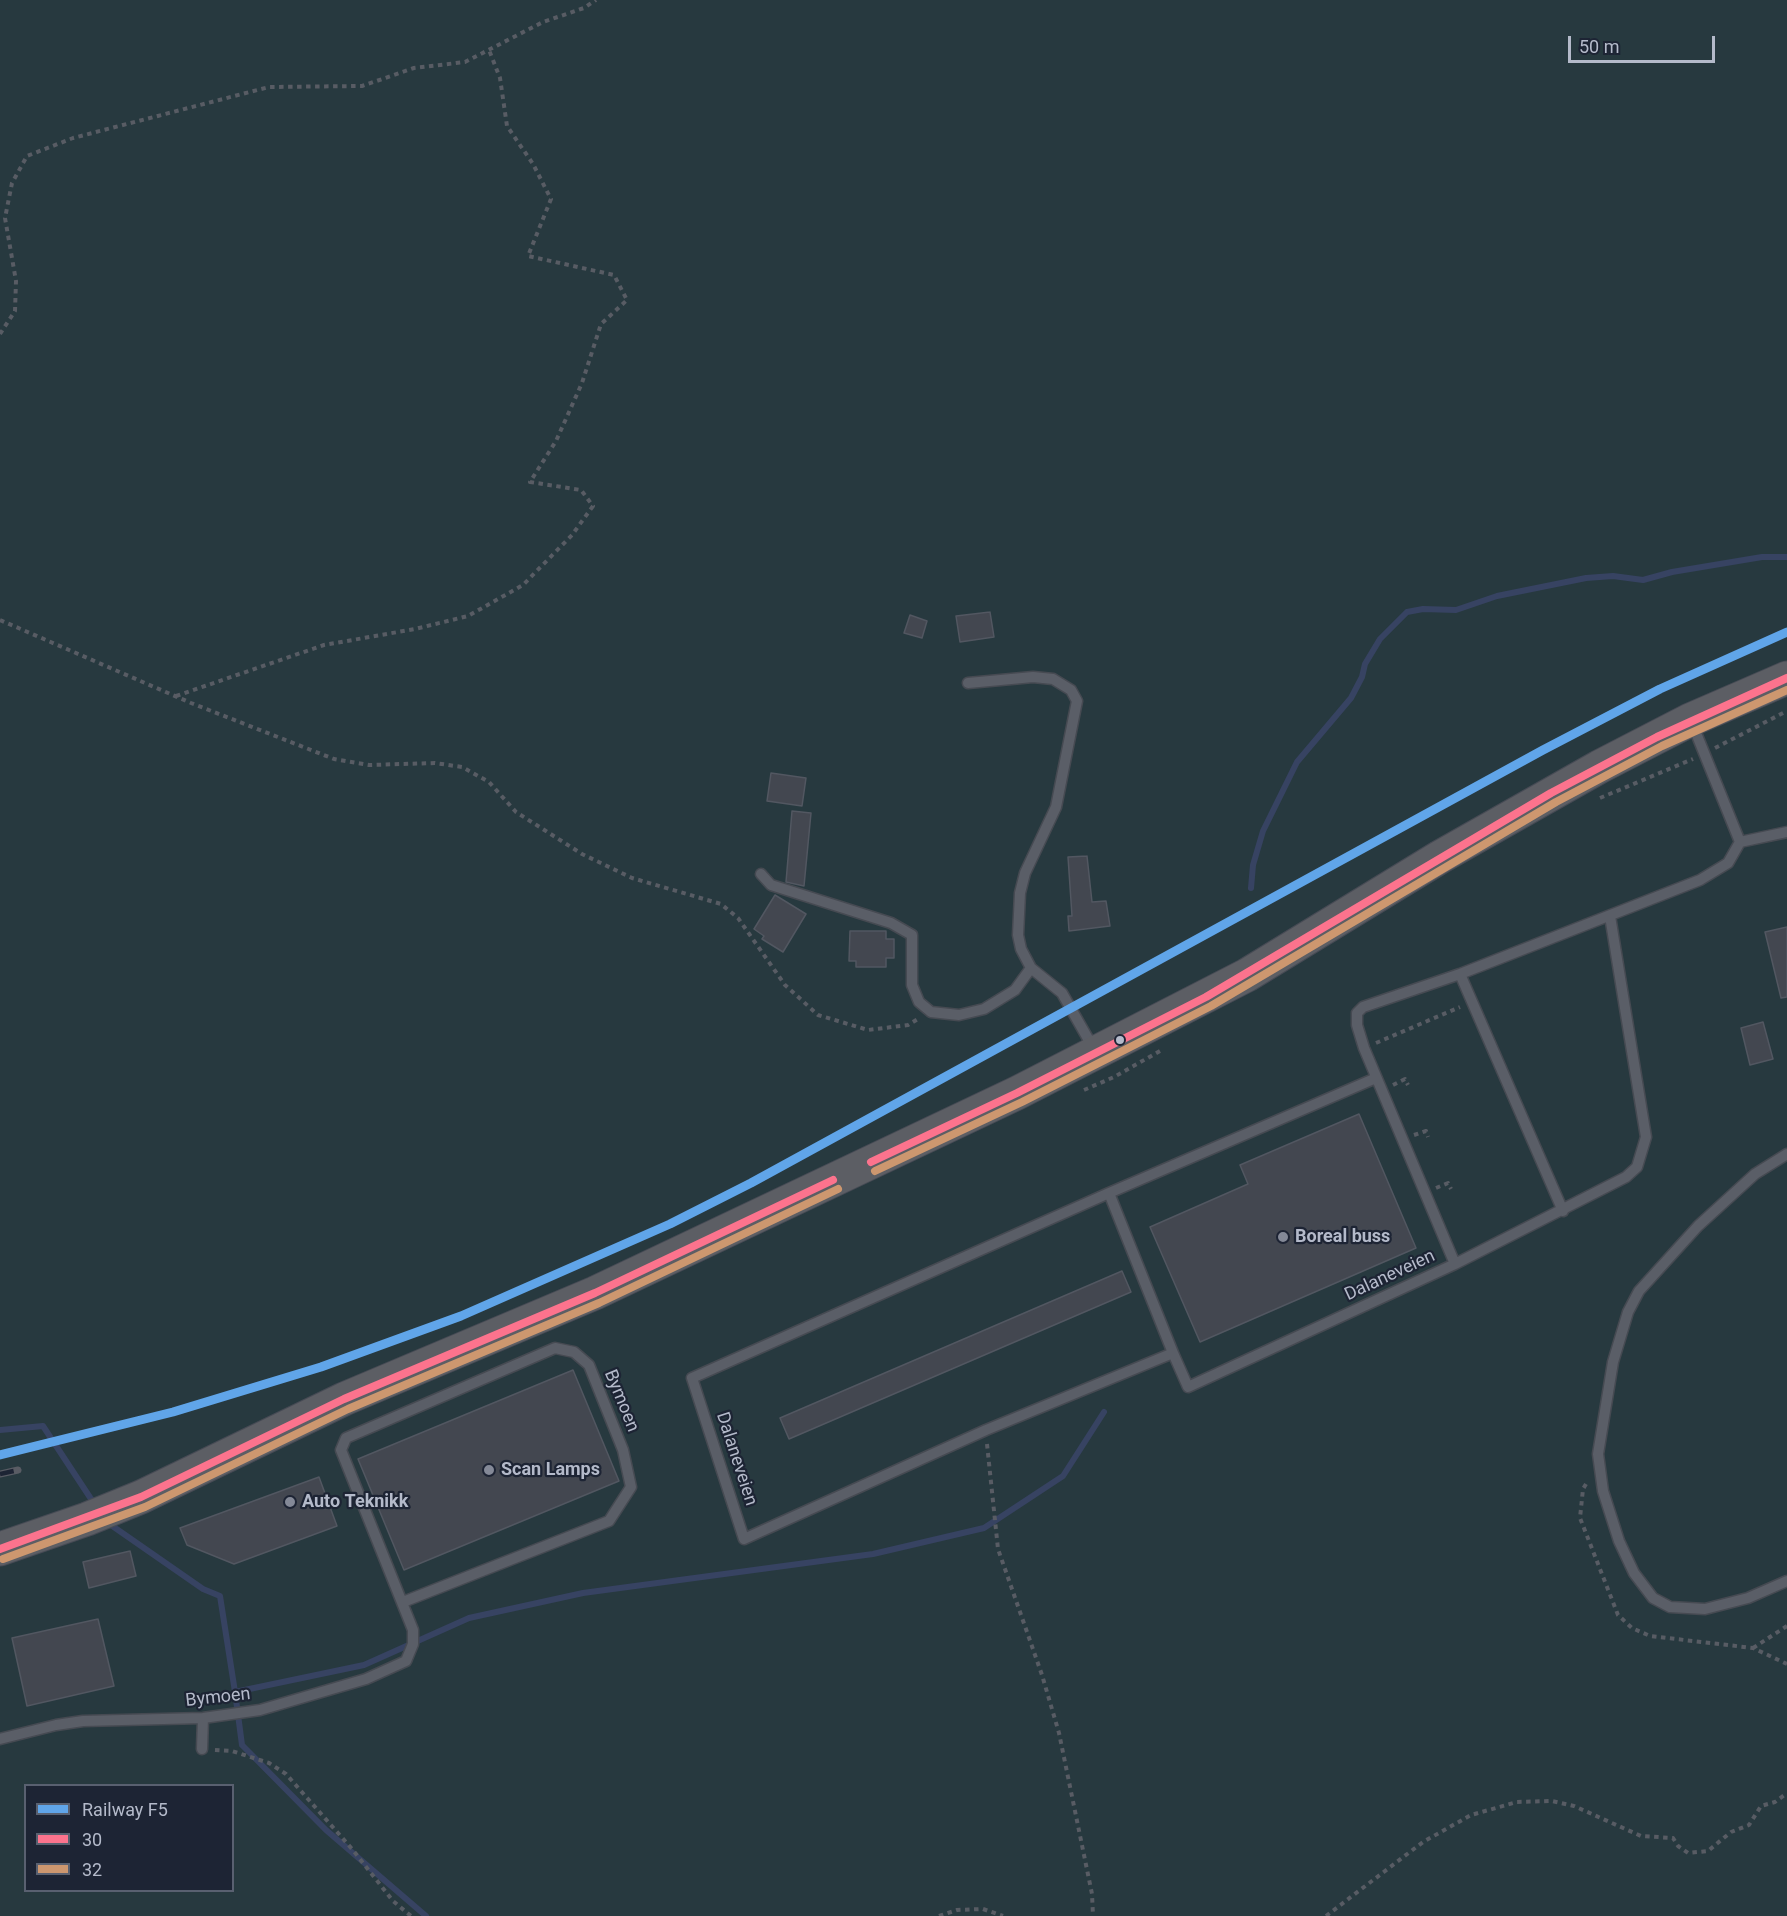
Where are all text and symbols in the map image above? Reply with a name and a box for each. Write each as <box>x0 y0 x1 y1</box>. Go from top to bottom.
scale bar <box>1571 24 1718 62</box>
text: 50 m <box>1579 36 1619 57</box>
unlabelled marker <box>1114 1034 1126 1046</box>
place label: Boreal buss <box>1295 1226 1390 1248</box>
marker: Boreal buss <box>1276 1230 1290 1244</box>
street label: Dalaneveien <box>1341 1246 1439 1306</box>
street label: Bymoen <box>599 1367 643 1435</box>
street label: Dalaneveien <box>711 1409 761 1509</box>
place label: Scan Lamps <box>501 1459 600 1481</box>
marker: Scan Lamps <box>482 1463 496 1477</box>
place label: Auto Teknikk <box>302 1491 408 1513</box>
marker: Auto Teknikk <box>283 1495 297 1509</box>
street label: Bymoen <box>184 1684 252 1712</box>
legend <box>24 1784 234 1892</box>
text: Railway F5 <box>82 1799 168 1820</box>
text: 30 <box>82 1829 102 1850</box>
text: 32 <box>82 1859 102 1880</box>

